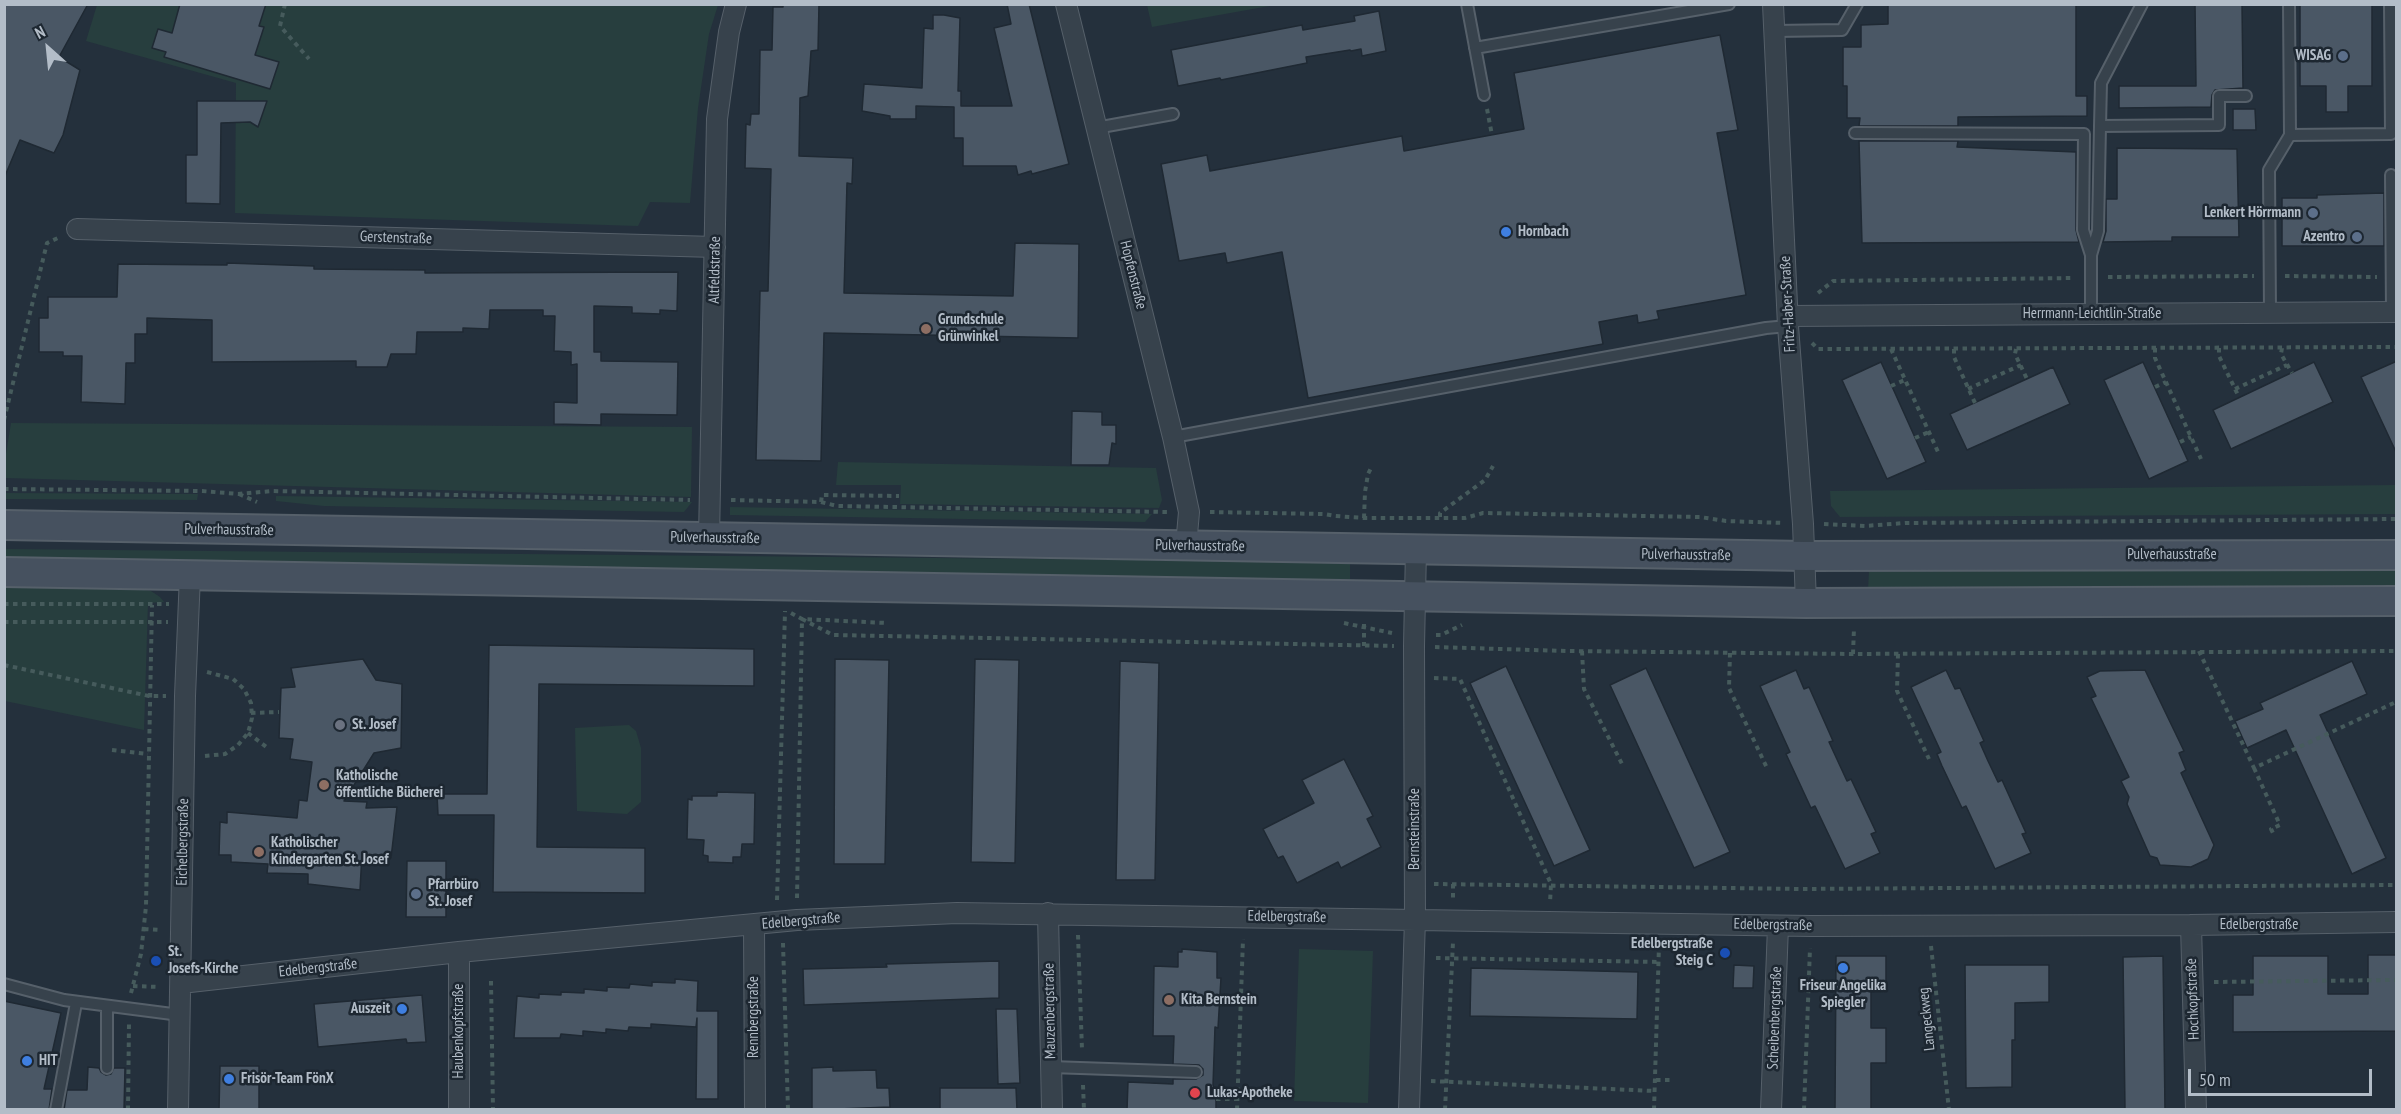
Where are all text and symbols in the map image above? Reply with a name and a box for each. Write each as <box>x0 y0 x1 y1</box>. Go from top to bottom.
north arrow <box>18 18 78 78</box>
text: N <box>31 21 48 43</box>
place label: WISAG <box>2295 47 2331 65</box>
marker: WISAG <box>2336 49 2350 63</box>
place label: Lenkert Hörrmann <box>2204 204 2301 222</box>
marker: Lenkert Hörrmann <box>2306 206 2320 220</box>
place label: Hornbach <box>1518 223 1569 241</box>
marker: Hornbach <box>1499 225 1513 239</box>
street label: Gerstenstraße <box>360 228 432 248</box>
place label: Azentro <box>2303 228 2345 246</box>
marker: Azentro <box>2350 230 2364 244</box>
street label: Altfeldstraße <box>705 236 725 304</box>
street label: Hopfenstraße <box>1116 239 1150 311</box>
street label: Fritz-Haber-Straße <box>1776 255 1800 353</box>
street label: Herrmann-Leichtlin-Straße <box>2023 305 2161 323</box>
place label: Grundschule Grünwinkel <box>938 311 1004 346</box>
marker: Grundschule Grünwinkel <box>919 322 933 336</box>
street label: Pulverhausstraße <box>184 520 274 540</box>
street label: Pulverhausstraße <box>670 528 760 548</box>
street label: Pulverhausstraße <box>1155 536 1245 556</box>
street label: Pulverhausstraße <box>1641 545 1731 565</box>
street label: Pulverhausstraße <box>2127 546 2217 564</box>
place label: St. Josef <box>352 716 396 734</box>
marker: St. Josef <box>333 718 347 732</box>
place label: Katholische öffentliche Bücherei <box>336 767 443 802</box>
marker: Katholische öffentliche Bücherei <box>317 778 331 792</box>
street label: Bernsteinstraße <box>1406 788 1424 870</box>
street label: Eichelbergstraße <box>173 798 193 886</box>
place label: Katholischer Kindergarten St. Josef <box>271 834 388 869</box>
marker: Katholischer Kindergarten St. Josef <box>252 845 266 859</box>
place label: Pfarrbüro St. Josef <box>428 876 479 911</box>
marker: Pfarrbüro St. Josef <box>409 887 423 901</box>
street label: Edelbergstraße <box>1247 907 1327 927</box>
street label: Edelbergstraße <box>761 909 841 933</box>
street label: Edelbergstraße <box>1733 915 1813 935</box>
street label: Edelbergstraße <box>2220 916 2298 934</box>
place label: Edelbergstraße Steig C <box>1631 935 1713 970</box>
place label: St. Josefs-Kirche <box>168 943 238 978</box>
marker: Edelbergstraße Steig C <box>1718 946 1732 960</box>
marker: St. Josefs-Kirche <box>149 954 163 968</box>
street label: Edelbergstraße <box>278 955 358 981</box>
street label: Hochkopfstraße <box>2183 958 2203 1040</box>
marker: Friseur Angelika Spiegler <box>1836 961 1850 975</box>
street label: Mauzenbergstraße <box>1040 963 1060 1059</box>
street label: Scheibenbergstraße <box>1764 966 1786 1070</box>
street label: Rennbergstraße <box>745 976 763 1058</box>
place label: Friseur Angelika Spiegler <box>1800 977 1886 1012</box>
street label: Haubenkopfstraße <box>450 983 468 1079</box>
street label: Langeckweg <box>1915 986 1939 1052</box>
place label: Kita Bernstein <box>1181 991 1257 1009</box>
marker: Kita Bernstein <box>1162 993 1176 1007</box>
place label: Auszeit <box>351 1000 390 1018</box>
marker: Auszeit <box>395 1002 409 1016</box>
place label: HIT <box>39 1052 58 1070</box>
marker: HIT <box>20 1054 34 1068</box>
scale bar <box>2191 1057 2376 1095</box>
text: 50 m <box>2199 1068 2231 1091</box>
place label: Frisör-Team FönX <box>241 1070 334 1088</box>
marker: Frisör-Team FönX <box>222 1072 236 1086</box>
place label: Lukas-Apotheke <box>1207 1084 1293 1102</box>
marker: Lukas-Apotheke <box>1188 1086 1202 1100</box>

